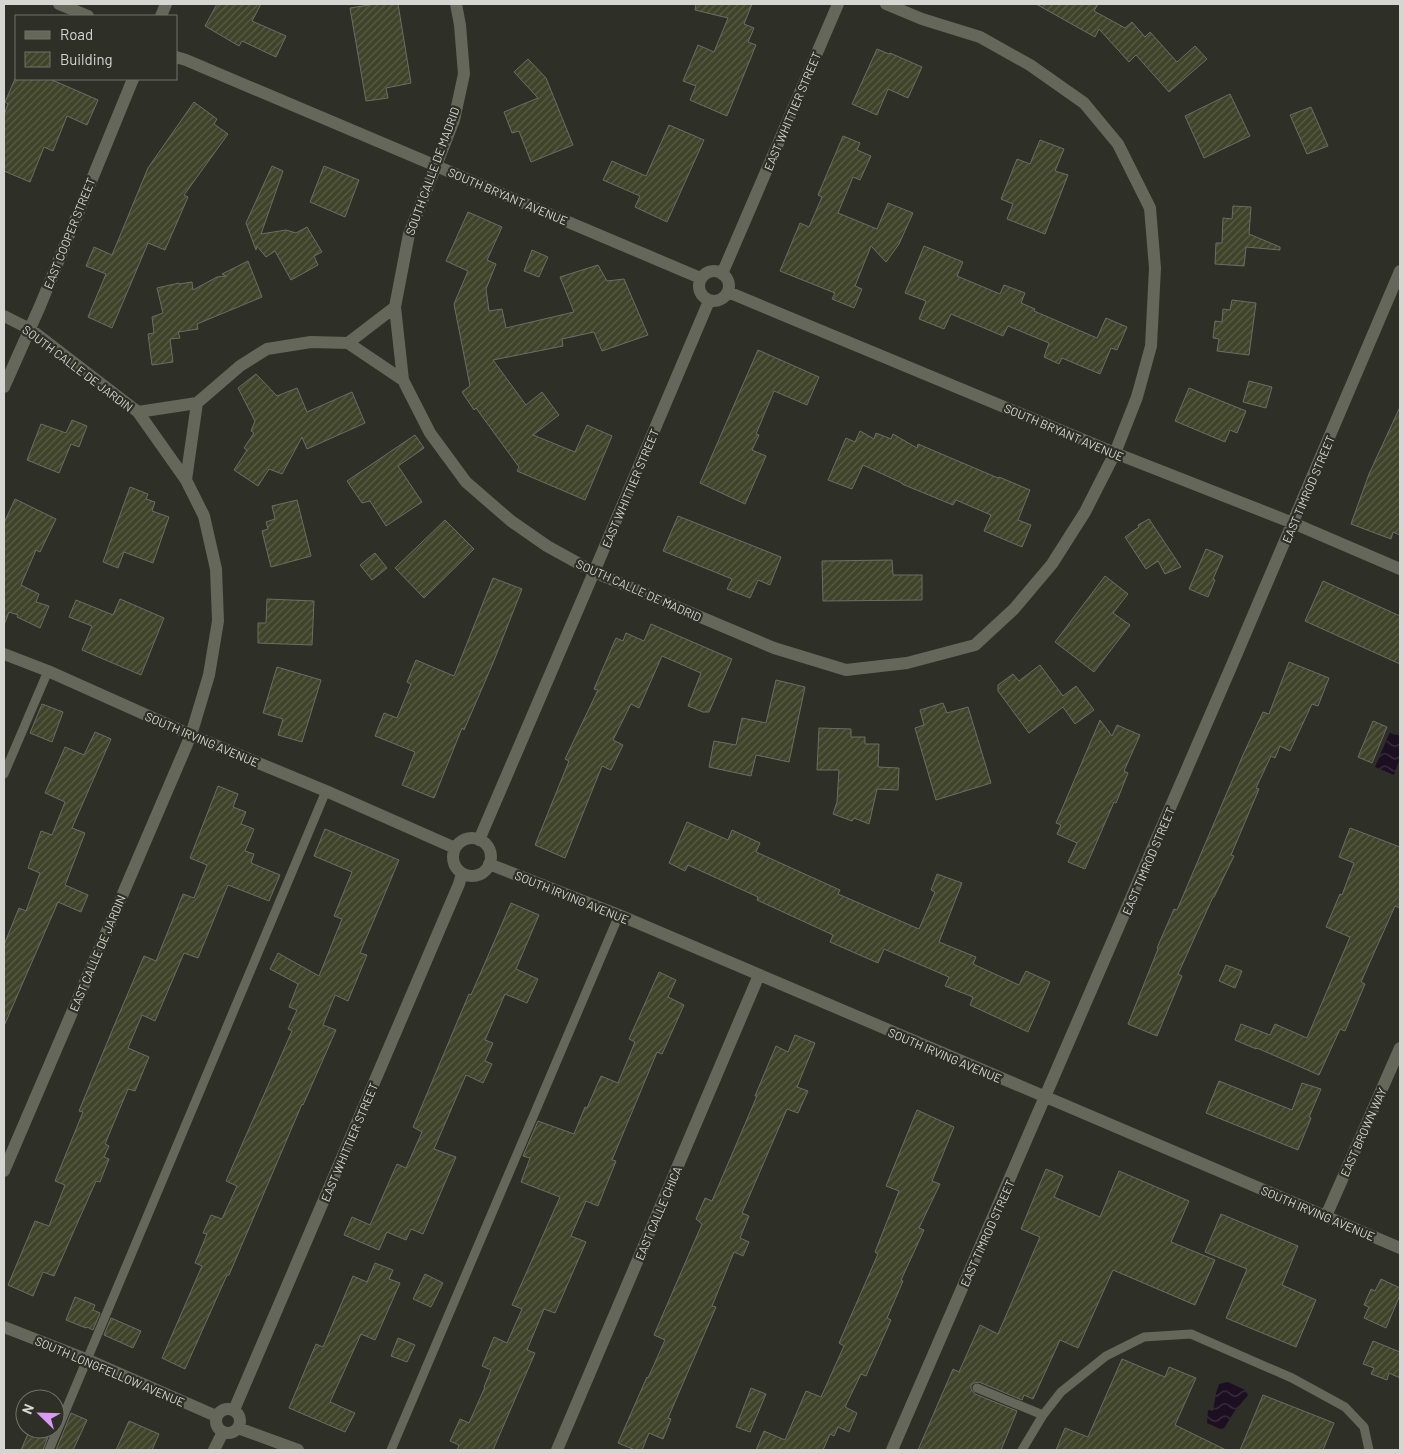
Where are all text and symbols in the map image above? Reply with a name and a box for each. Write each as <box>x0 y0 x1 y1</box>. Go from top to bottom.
legend <box>15 15 178 80</box>
text: Road <box>60 25 93 43</box>
street label: EAST WHITTIER STREET <box>761 49 823 172</box>
text: Building <box>60 50 113 68</box>
street label: SOUTH CALLE DE MADRID <box>402 105 462 237</box>
street label: SOUTH BRYANT AVENUE <box>446 164 570 228</box>
street label: EAST COOPER STREET <box>40 175 98 291</box>
street label: SOUTH CALLE DE JARDIN <box>20 322 136 414</box>
street label: SOUTH BRYANT AVENUE <box>1002 400 1126 464</box>
street label: EAST WHITTIER STREET <box>599 426 661 549</box>
street label: EAST TIMROD STREET <box>1279 433 1337 545</box>
street label: SOUTH CALLE DE MADRID <box>574 556 704 624</box>
street label: SOUTH IRVING AVENUE <box>143 709 261 769</box>
street label: EAST TIMROD STREET <box>1119 805 1177 917</box>
street label: SOUTH IRVING AVENUE <box>513 868 631 926</box>
street label: EAST CALLE DE JARDIN <box>66 893 128 1013</box>
street label: SOUTH IRVING AVENUE <box>886 1025 1004 1085</box>
street label: EAST WHITTIER STREET <box>318 1080 380 1203</box>
street label: EAST BROWN WAY <box>1337 1085 1389 1179</box>
street label: EAST CALLE CHICA <box>632 1164 684 1262</box>
street label: EAST TIMROD STREET <box>957 1177 1017 1289</box>
street label: SOUTH IRVING AVENUE <box>1259 1183 1377 1243</box>
street label: SOUTH LONGFELLOW AVENUE <box>33 1333 187 1409</box>
north arrow <box>15 1389 65 1439</box>
text: N <box>18 1401 37 1416</box>

